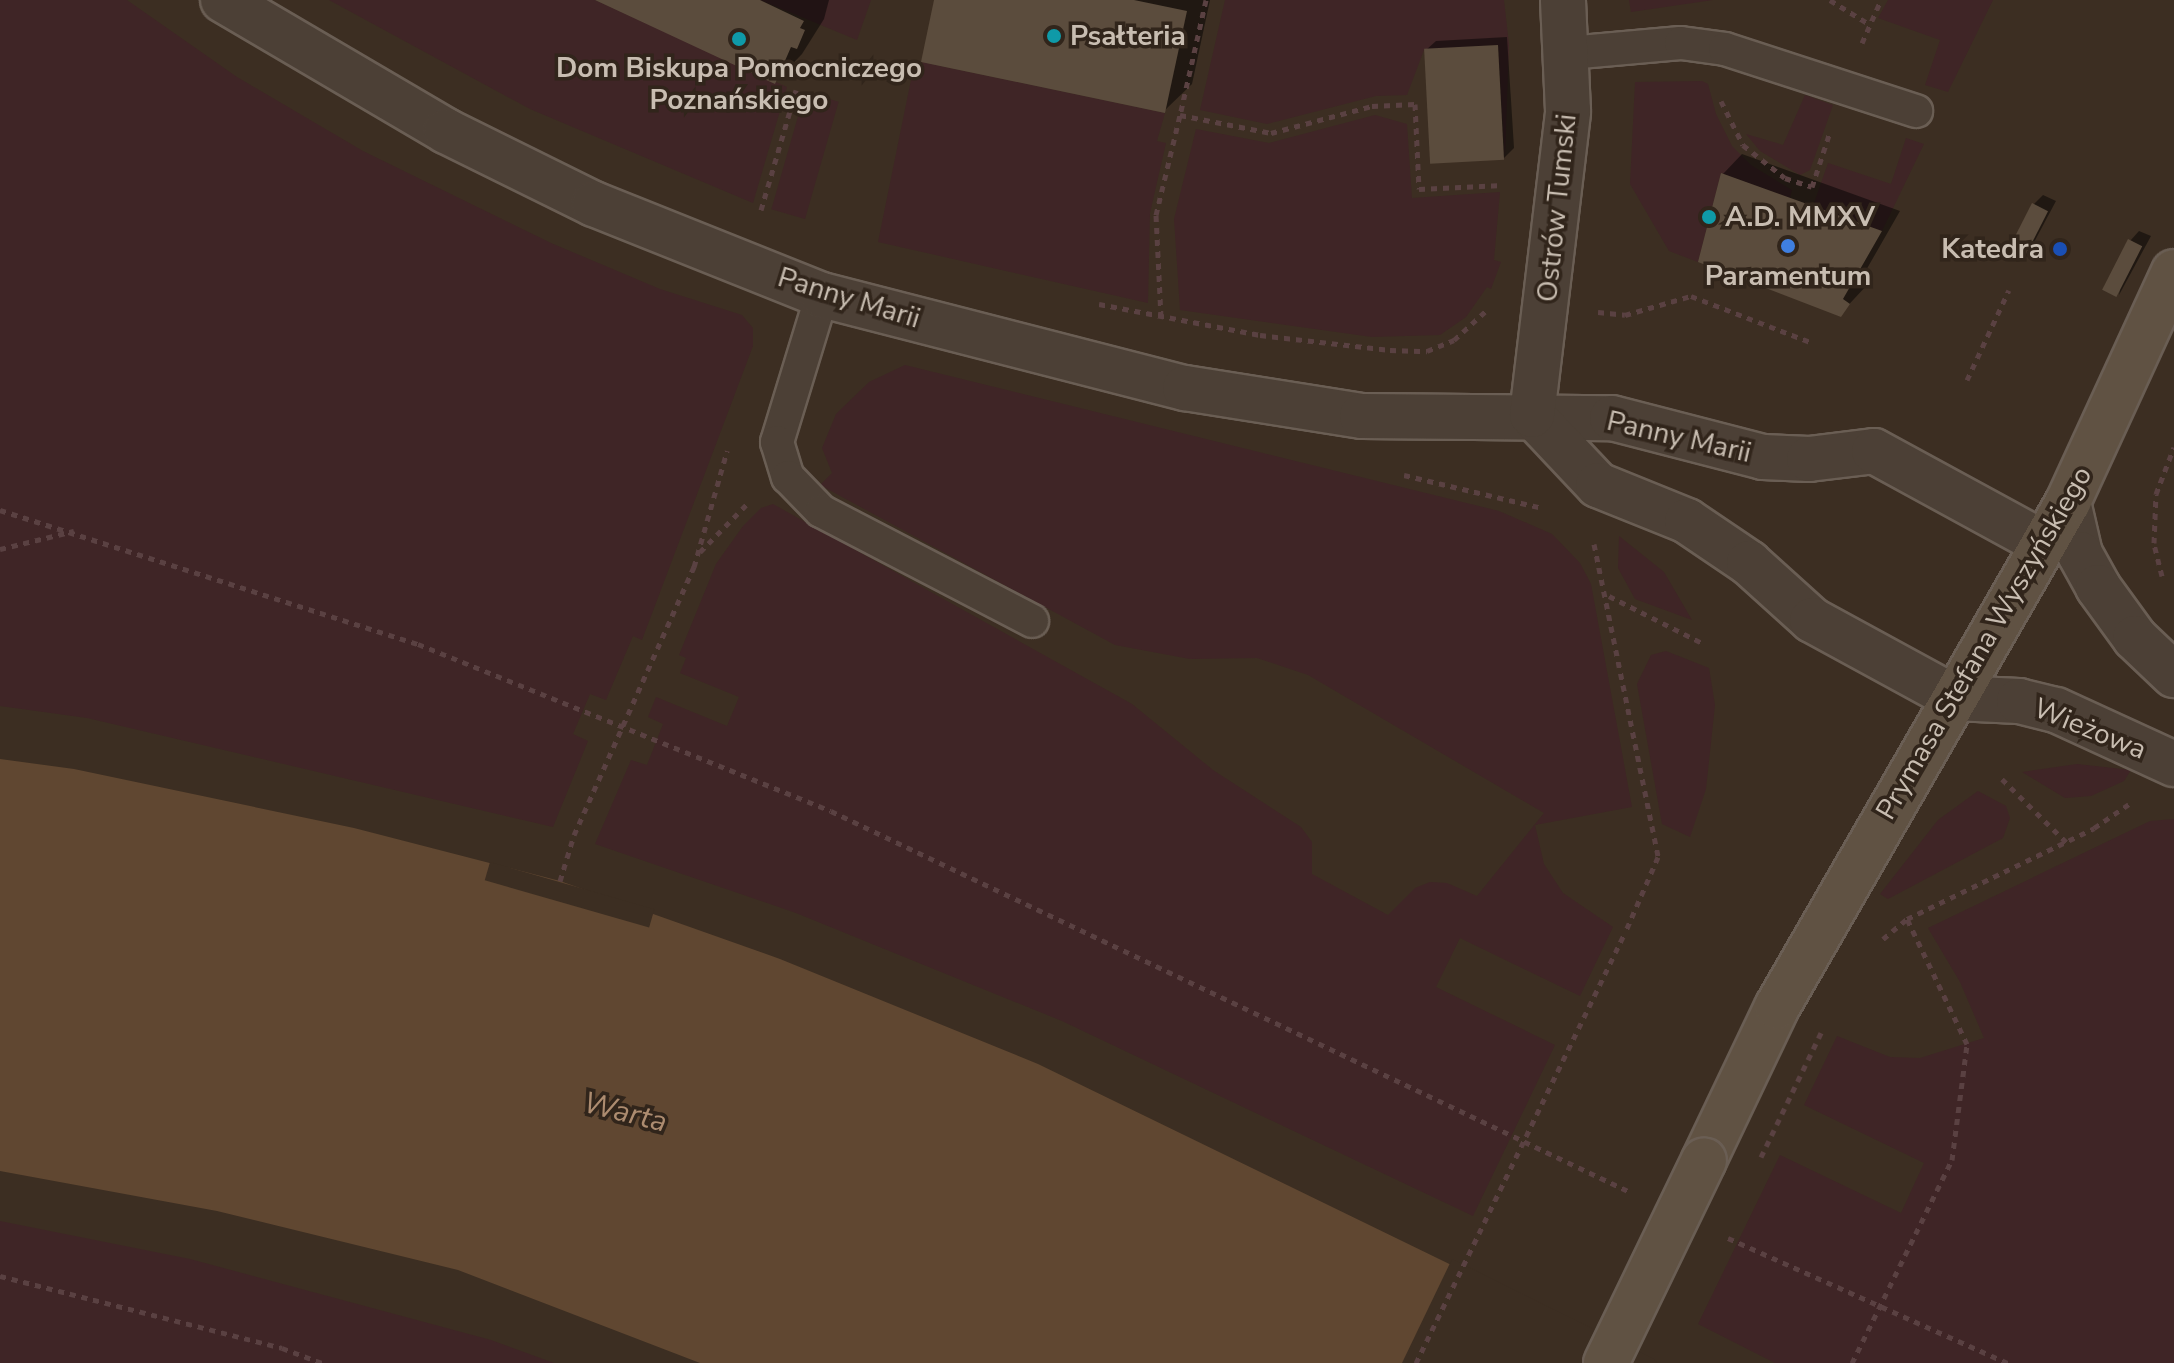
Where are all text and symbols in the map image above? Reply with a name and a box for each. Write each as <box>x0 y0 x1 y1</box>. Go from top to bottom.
place label: Psałteria <box>1070 19 1186 53</box>
marker: Psałteria <box>1045 27 1063 45</box>
marker: Dom Biskupa Pomocniczego Poznańskiego <box>730 30 748 48</box>
place label: Dom Biskupa Pomocniczego Poznańskiego <box>556 51 922 117</box>
street label: Ostrów Tumski <box>1530 112 1584 304</box>
place label: A.D. MMXV <box>1725 200 1875 234</box>
marker: A.D. MMXV <box>1700 208 1718 226</box>
place label: Katedra <box>1941 232 2044 266</box>
marker: Paramentum <box>1779 237 1797 255</box>
marker: Katedra <box>2051 240 2069 258</box>
place label: Paramentum <box>1705 259 1871 293</box>
street label: Panny Marii <box>774 260 924 336</box>
street label: Panny Marii <box>1604 404 1754 470</box>
street label: Prymasa Stefana Wyszyńskiego <box>1869 460 2099 826</box>
street label: Wieżowa <box>2029 691 2151 767</box>
water label: Warta <box>579 1085 671 1141</box>

